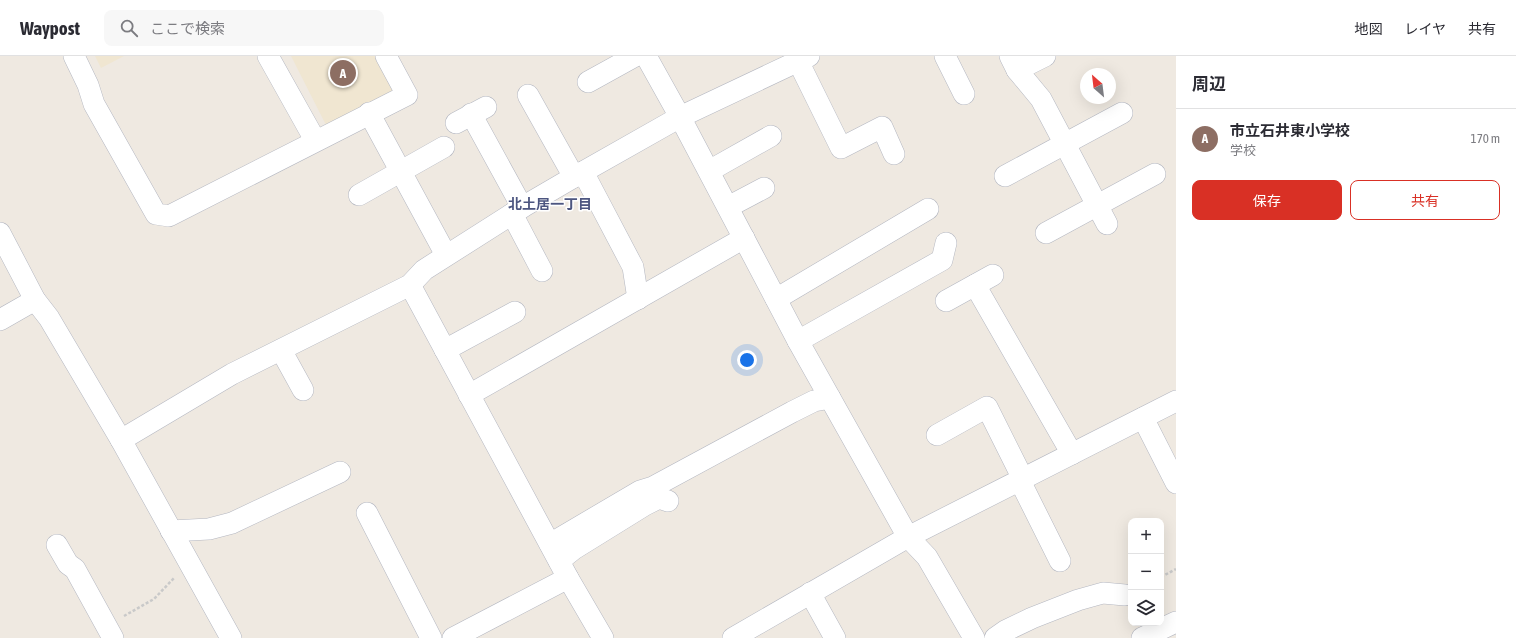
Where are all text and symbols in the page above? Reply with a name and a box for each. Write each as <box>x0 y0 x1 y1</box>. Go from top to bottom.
search box <box>104 10 384 46</box>
text: Waypost <box>20 17 80 39</box>
icon: search <box>118 17 140 39</box>
text: ここで検索 <box>150 20 225 37</box>
text: 地図 <box>1354 21 1382 37</box>
text: レイヤ <box>1404 21 1446 37</box>
text: 共有 <box>1468 21 1496 37</box>
pin: A <box>330 58 356 88</box>
north arrow <box>1080 68 1116 104</box>
text: 周辺 <box>1192 74 1226 94</box>
text: 市立石井東小学校 <box>1230 122 1350 139</box>
text: A <box>1202 131 1208 146</box>
text: 170 m <box>1471 131 1500 146</box>
text: 学校 <box>1230 143 1256 158</box>
button: 保存 <box>1192 180 1342 220</box>
button: 共有 <box>1350 180 1500 220</box>
district label: 北土居一丁目 <box>508 196 592 212</box>
your location <box>737 350 757 370</box>
map controls <box>1128 518 1164 626</box>
button: + <box>1128 518 1164 554</box>
button: − <box>1128 554 1164 590</box>
button: layers <box>1128 590 1164 626</box>

